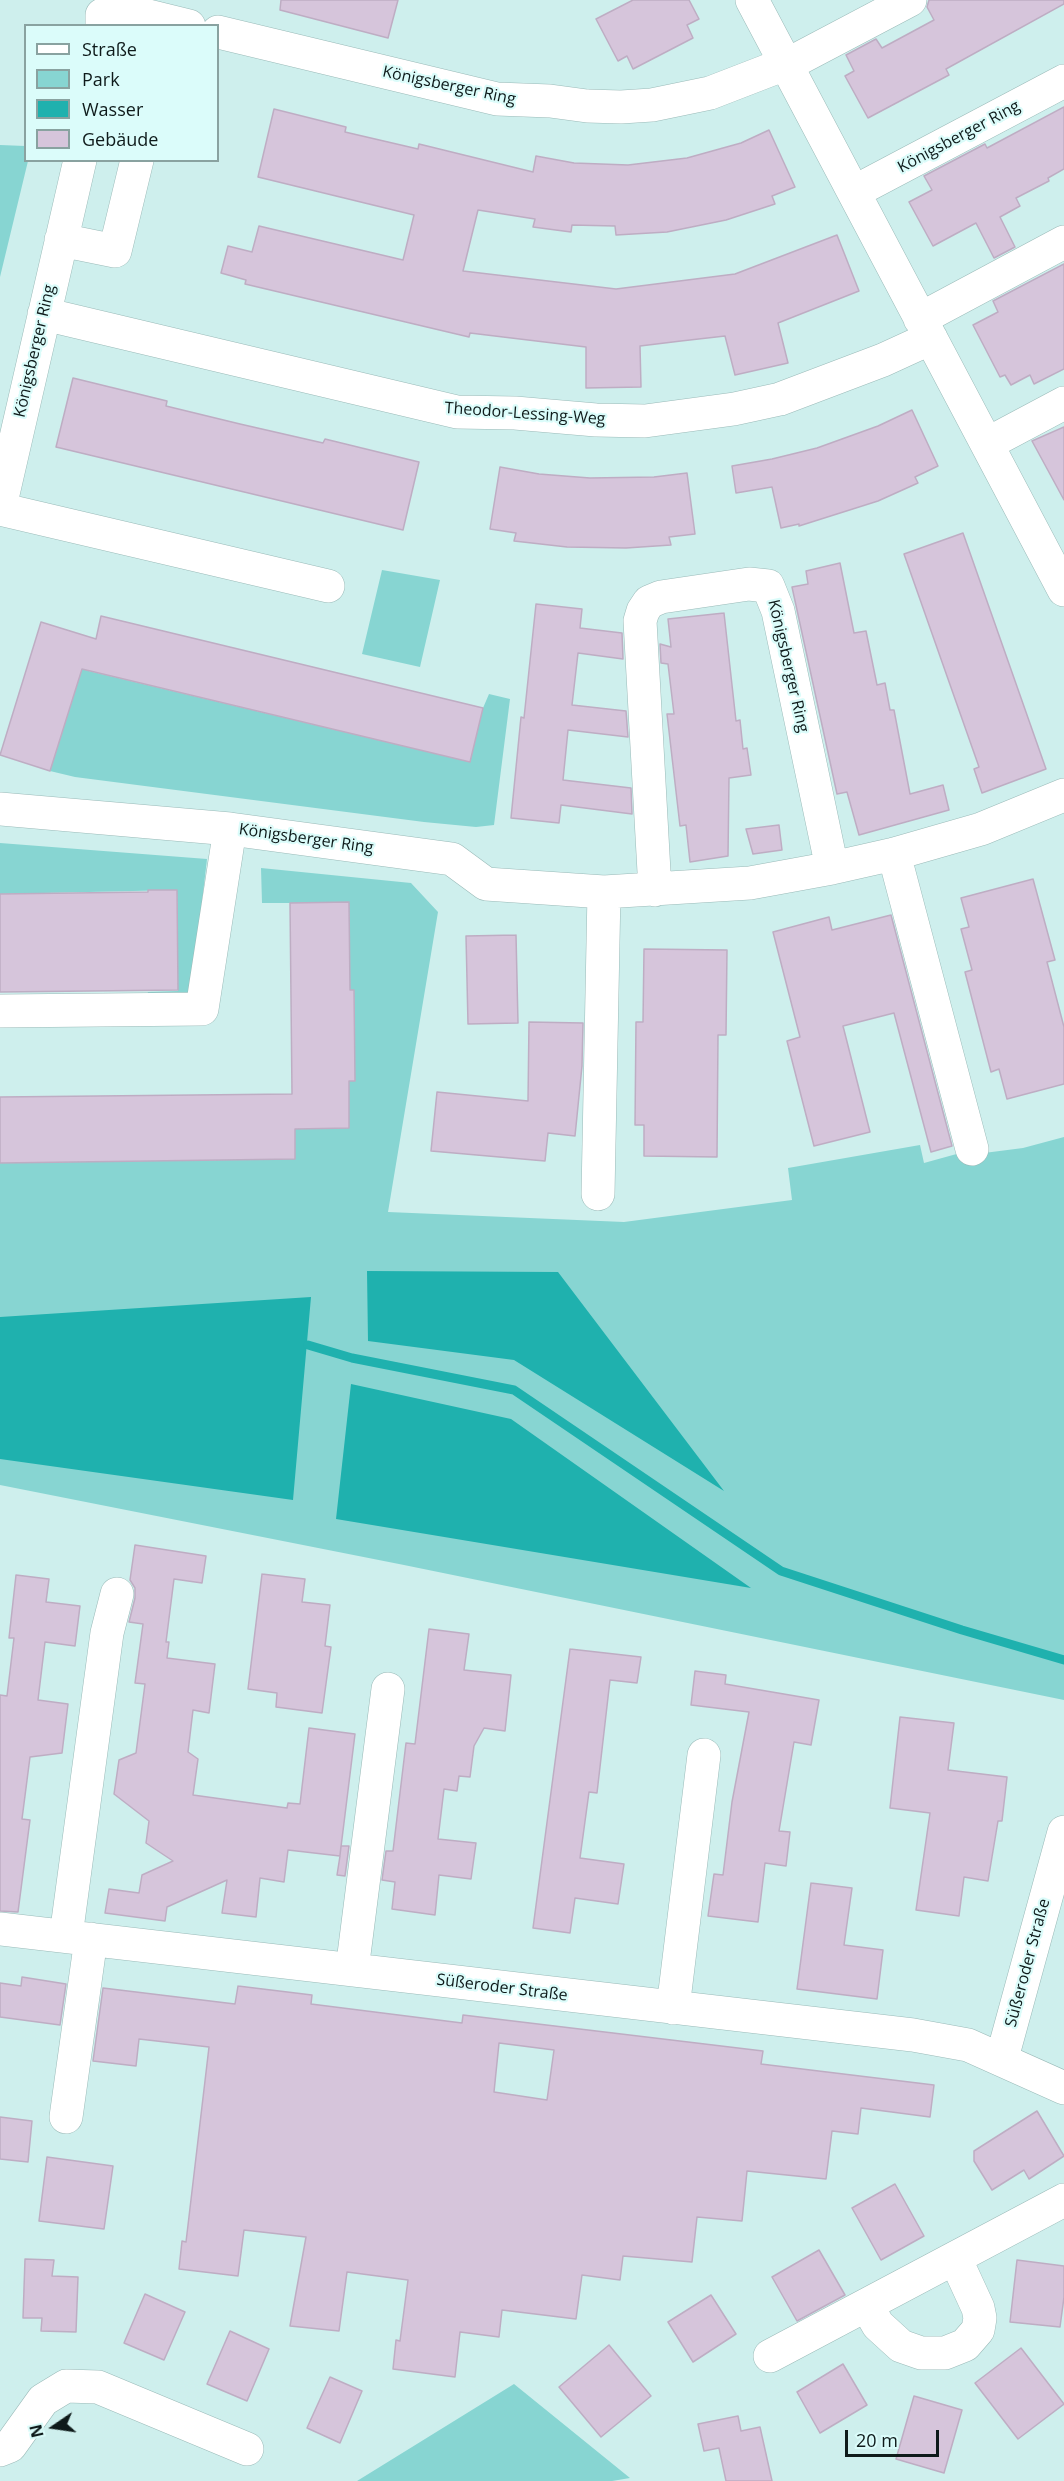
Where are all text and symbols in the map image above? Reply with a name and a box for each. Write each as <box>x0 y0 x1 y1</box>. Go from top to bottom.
legend <box>24 24 219 162</box>
text: Straße <box>82 37 137 61</box>
street label: Königsberger Ring <box>381 63 517 109</box>
text: Park <box>82 67 120 91</box>
text: Wasser <box>82 97 143 121</box>
street label: Königsberger Ring <box>895 97 1023 177</box>
text: Gebäude <box>82 127 158 151</box>
street label: Königsberger Ring <box>10 283 60 419</box>
street label: Theodor-Lessing-Weg <box>444 399 606 429</box>
street label: Königsberger Ring <box>763 598 813 734</box>
street label: Königsberger Ring <box>237 820 375 858</box>
street label: Süßeroder Straße <box>1002 1897 1054 2029</box>
street label: Süßeroder Straße <box>435 1970 569 2006</box>
north arrow <box>24 2397 84 2457</box>
scale bar <box>848 2418 942 2456</box>
text: N <box>24 2422 49 2440</box>
text: 20 m <box>856 2428 898 2452</box>

